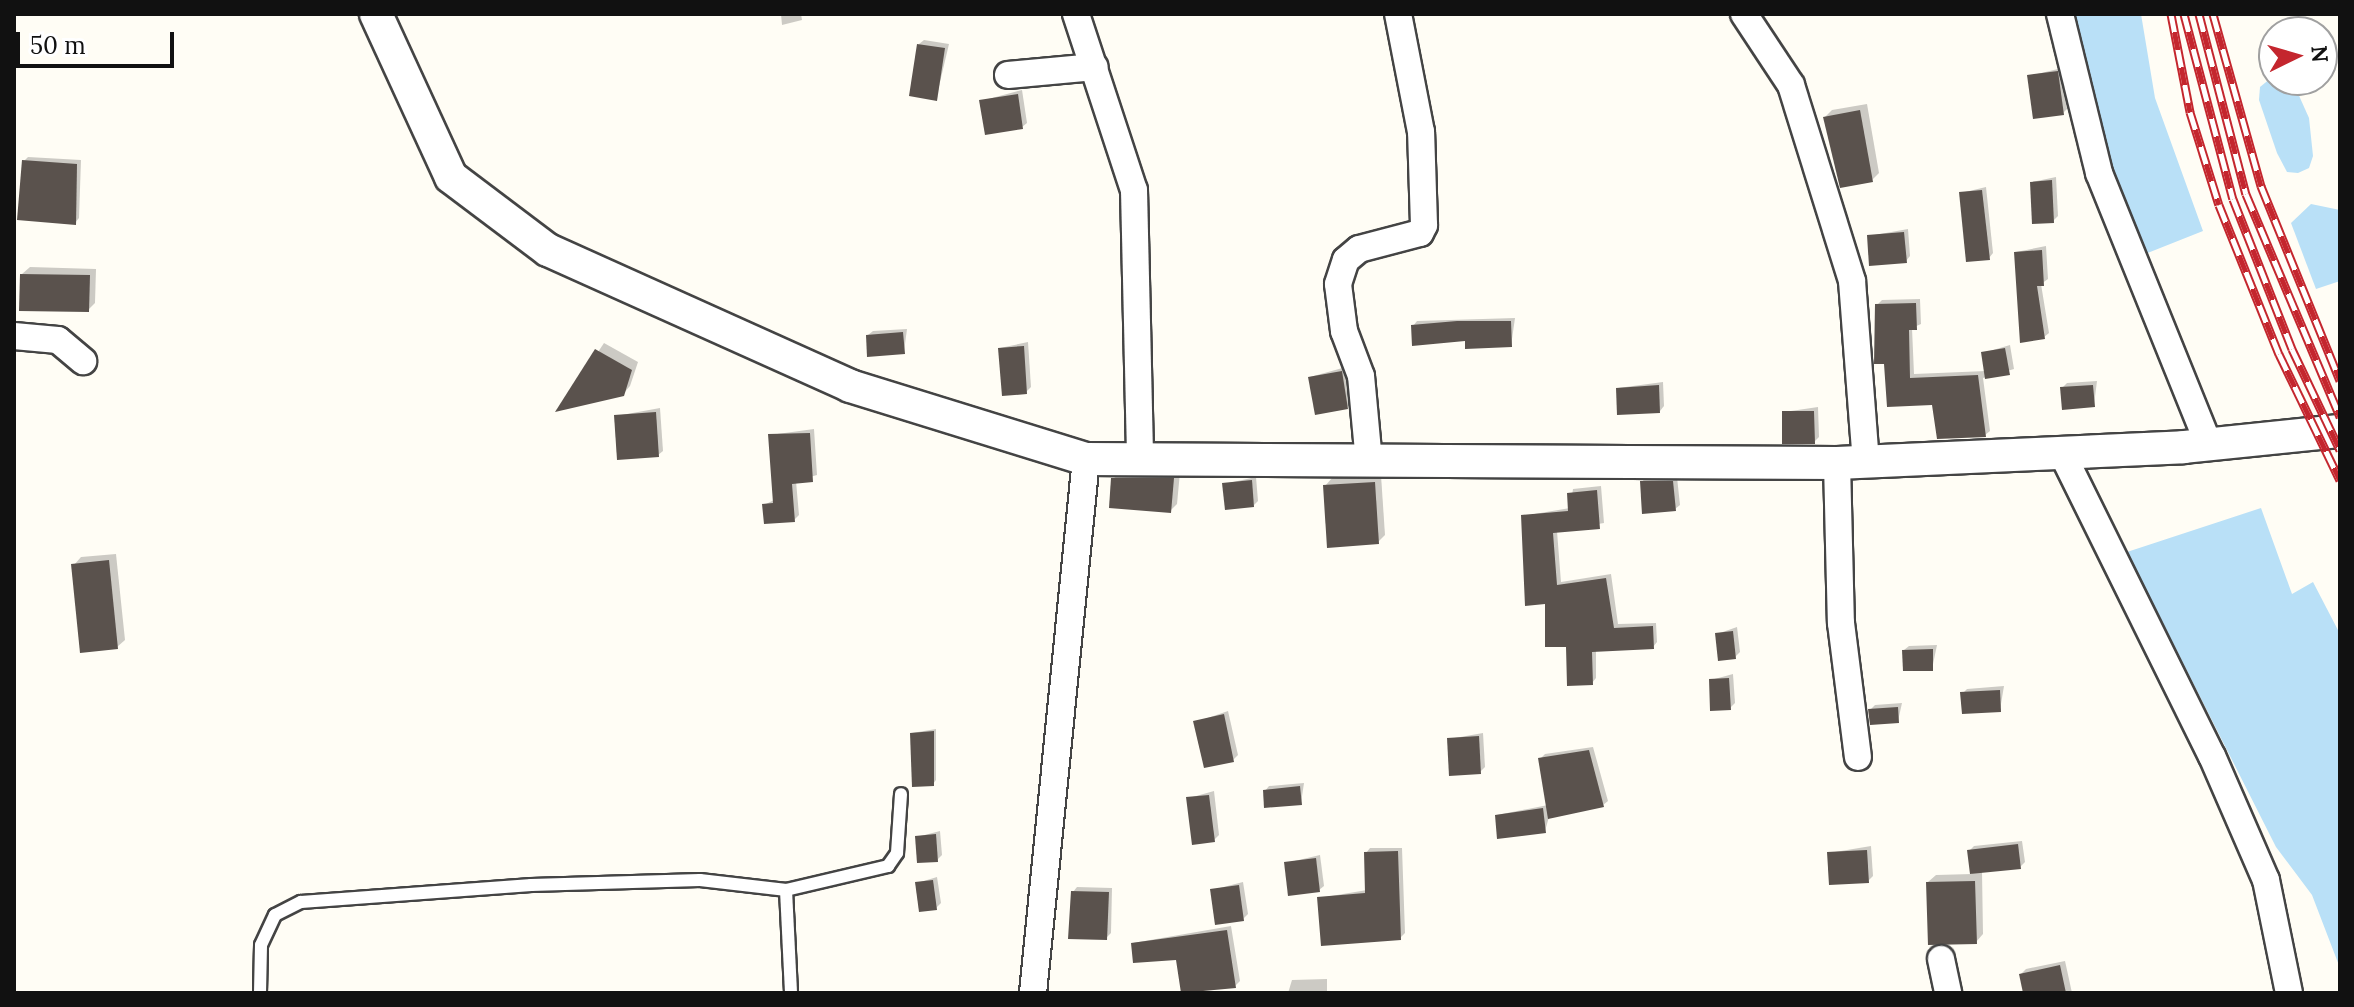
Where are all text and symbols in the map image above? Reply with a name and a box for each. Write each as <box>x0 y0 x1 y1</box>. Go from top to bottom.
scale bar <box>20 16 178 66</box>
north arrow <box>2258 16 2338 96</box>
text: 50 m <box>30 30 86 61</box>
text: N <box>2305 44 2335 64</box>

